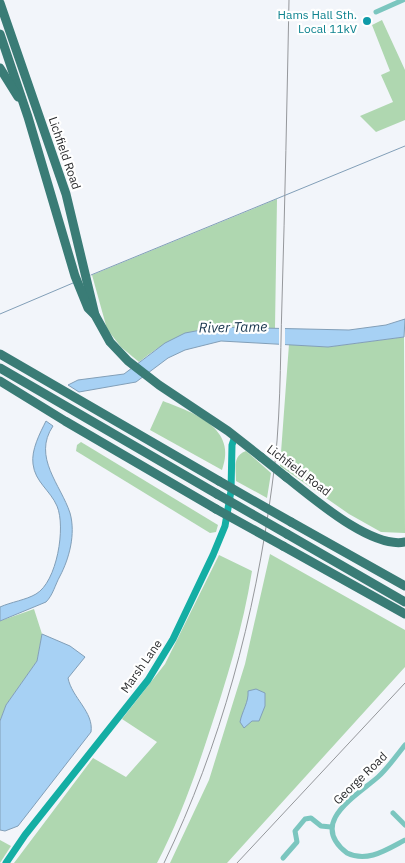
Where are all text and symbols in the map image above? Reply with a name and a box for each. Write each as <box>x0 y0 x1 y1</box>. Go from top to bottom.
place label: Hams Hall Sth. Local 11kV <box>277 7 358 36</box>
marker: Hams Hall Sth. Local 11kV <box>361 15 373 27</box>
street label: Lichfield Road <box>46 115 84 191</box>
water label: River Tame <box>198 317 268 337</box>
street label: Lichfield Road <box>264 441 334 499</box>
street label: Marsh Lane <box>117 636 165 696</box>
street label: George Road <box>330 749 390 807</box>

